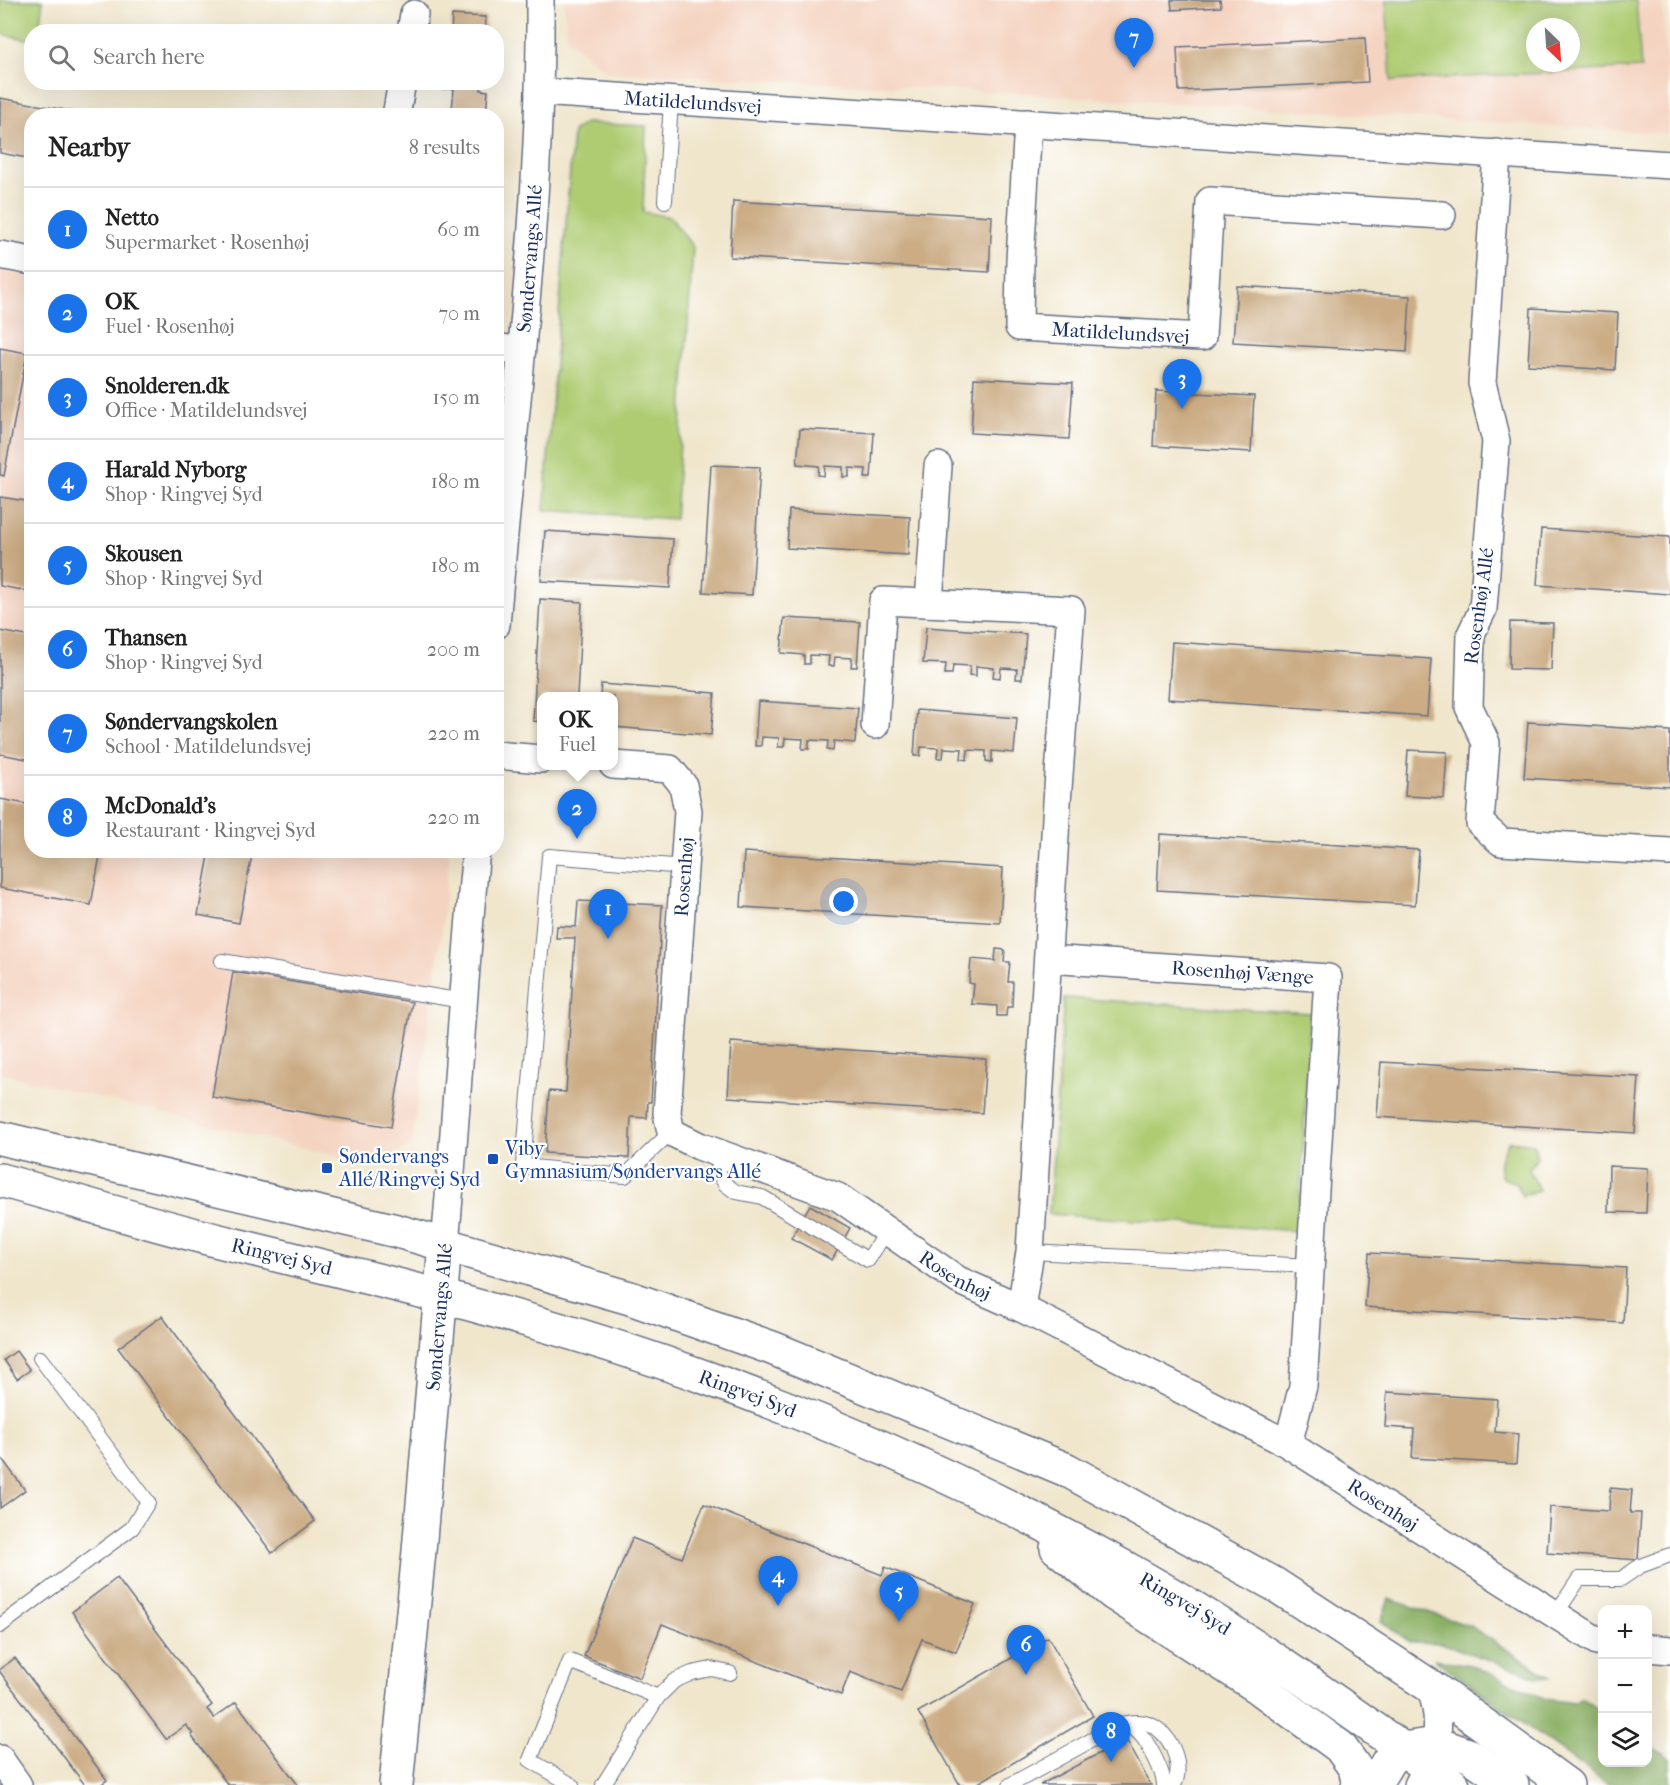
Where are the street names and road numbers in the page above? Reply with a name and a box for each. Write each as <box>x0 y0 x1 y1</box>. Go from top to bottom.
street label: Matildelundsvej <box>623 86 762 118</box>
street label: Søndervangs Allé <box>512 184 546 333</box>
street label: Matildelundsvej <box>1051 317 1190 348</box>
street label: Rosenhøj Allé <box>1459 546 1499 666</box>
street label: Rosenhøj <box>670 836 698 918</box>
street label: Rosenhøj Vænge <box>1171 956 1314 988</box>
street label: Ringvej Syd <box>229 1233 335 1280</box>
street label: Søndervangs Allé <box>421 1242 457 1392</box>
street label: Rosenhøj <box>915 1245 995 1305</box>
street label: Ringvej Syd <box>696 1365 801 1423</box>
street label: Rosenhøj <box>1343 1474 1423 1536</box>
street label: Ringvej Syd <box>1136 1567 1236 1640</box>

